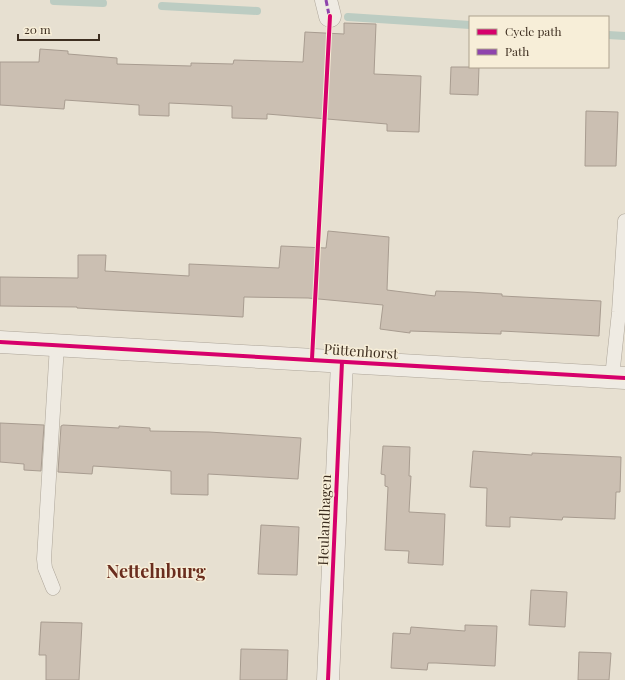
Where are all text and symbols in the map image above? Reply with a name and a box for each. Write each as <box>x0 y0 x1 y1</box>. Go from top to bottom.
scale bar <box>18 16 99 42</box>
legend <box>469 16 609 68</box>
text: 20 m <box>24 21 51 37</box>
text: Cycle path <box>505 23 562 39</box>
text: Path <box>505 43 529 59</box>
street label: Püttenhorst <box>323 339 400 363</box>
street label: Heulandhagen <box>313 474 335 566</box>
district label: Nettelnburg <box>106 559 206 583</box>

